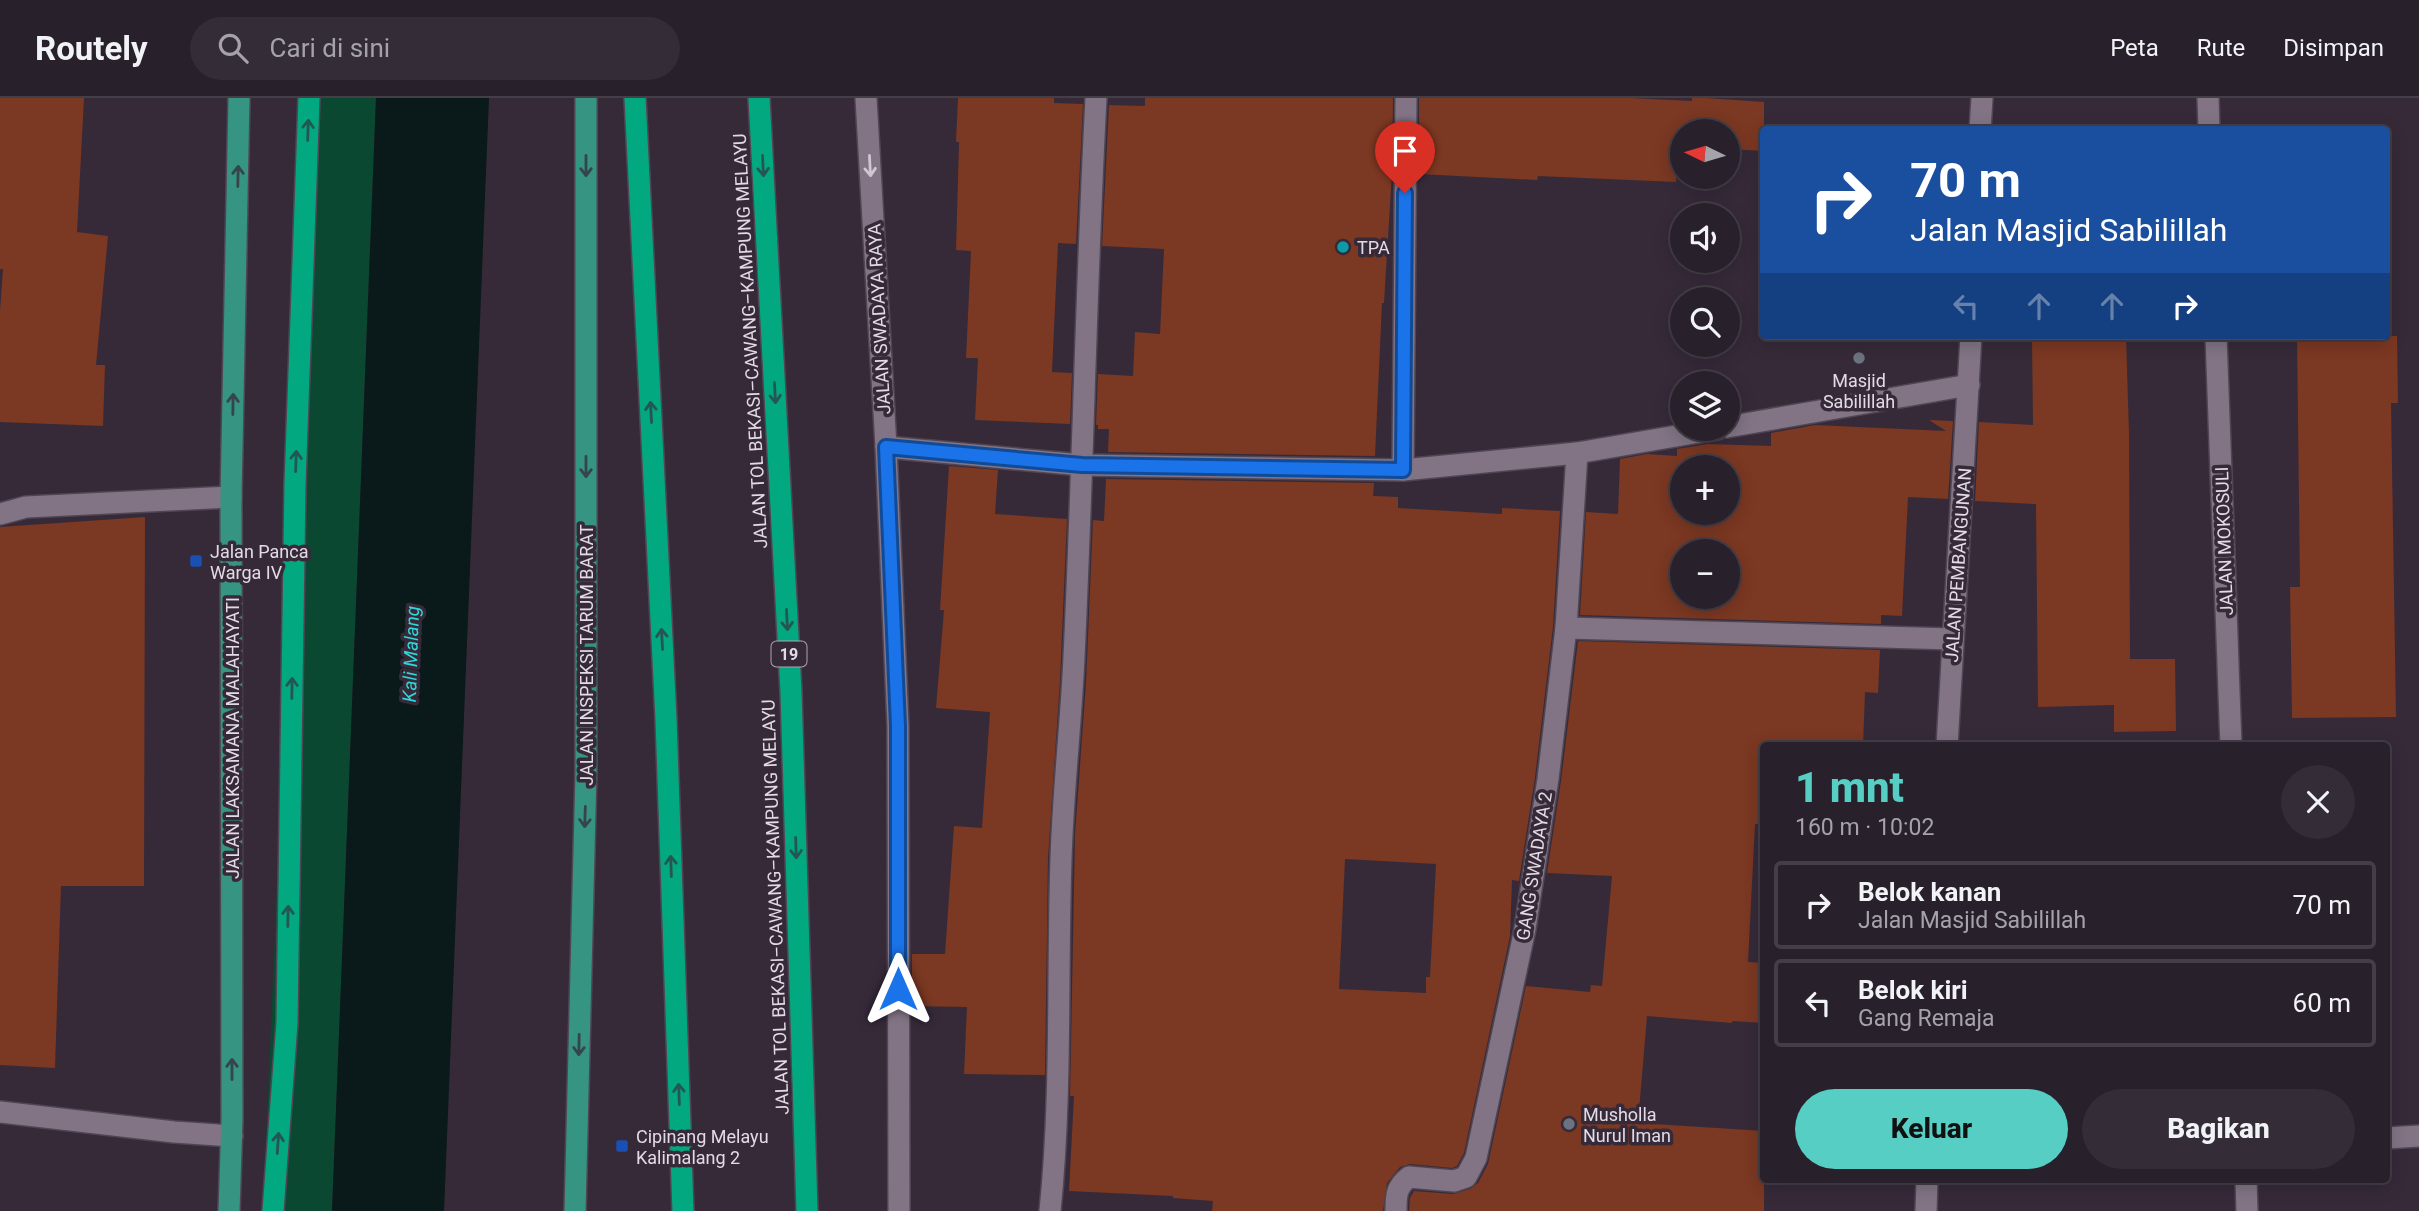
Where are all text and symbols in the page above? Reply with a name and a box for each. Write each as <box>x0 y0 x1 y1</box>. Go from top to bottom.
search box <box>190 17 680 80</box>
text: Routely <box>35 29 148 68</box>
icon: search <box>214 29 252 67</box>
text: Cari di sini <box>270 33 390 63</box>
text: Peta <box>2110 34 2159 62</box>
text: Rute <box>2197 34 2245 62</box>
text: Disimpan <box>2283 34 2384 62</box>
one-way arrow <box>301 119 314 142</box>
north arrow <box>1670 119 1740 189</box>
map controls <box>1670 119 1740 609</box>
pin <box>1375 121 1435 193</box>
icon: arrive <box>1386 132 1424 170</box>
street label: JALAN TOL BEKASI–CAWANG–KAMPUNG MELAYU <box>729 133 771 549</box>
text: 70 m <box>1910 152 2021 209</box>
one-way arrow <box>579 154 593 177</box>
one-way arrow <box>756 154 769 177</box>
one-way arrow <box>864 154 877 177</box>
icon: right <box>1795 154 1886 245</box>
one-way arrow <box>231 165 245 188</box>
button: sound <box>1670 203 1740 273</box>
text: Jalan Masjid Sabilillah <box>1910 211 2227 249</box>
street label: JALAN SWADAYA RAYA <box>864 223 894 415</box>
place label: TPA <box>1357 237 1390 258</box>
marker: TPA <box>1335 239 1351 255</box>
button: search <box>1670 287 1740 357</box>
icon: left <box>1947 287 1985 325</box>
icon: ahead <box>2020 287 2058 325</box>
icon: ahead <box>2093 287 2131 325</box>
icon: right <box>2166 287 2204 325</box>
marker: Masjid Sabilillah <box>1851 350 1867 366</box>
place label: Masjid Sabilillah <box>1823 370 1895 412</box>
button: layers <box>1670 371 1740 441</box>
one-way arrow <box>769 382 782 404</box>
one-way arrow <box>226 393 240 416</box>
one-way arrow <box>644 401 657 424</box>
one-way arrow <box>289 450 302 473</box>
one-way arrow <box>579 455 593 478</box>
button: + <box>1670 455 1740 525</box>
street label: JALAN MOKOSULI <box>2211 466 2237 616</box>
street label: JALAN PEMBANGUNAN <box>1941 467 1975 663</box>
street label: JALAN INSPEKSI TARUM BARAT <box>576 524 597 786</box>
button: − <box>1670 539 1740 609</box>
place label: Jalan Panca Warga IV <box>210 541 309 583</box>
marker: Jalan Panca Warga IV <box>188 553 204 569</box>
street label: JALAN LAKSAMANA MALAHAYATI <box>222 597 243 879</box>
water label: Kali Malang <box>398 605 424 703</box>
one-way arrow <box>781 609 794 632</box>
one-way arrow <box>655 628 668 651</box>
road number: 19 <box>772 642 806 666</box>
one-way arrow <box>285 677 299 700</box>
street label: JALAN TOL BEKASI–CAWANG–KAMPUNG MELAYU <box>757 699 793 1115</box>
text: 1 mnt <box>1795 763 1904 812</box>
button: close <box>2281 765 2355 839</box>
street label: GANG SWADAYA 2 <box>1512 790 1556 942</box>
one-way arrow <box>578 805 591 828</box>
text: 160 m · 10:02 <box>1795 814 1934 841</box>
one-way arrow <box>789 836 803 859</box>
one-way arrow <box>665 855 678 878</box>
text: Belok kanan <box>1858 877 2001 907</box>
icon: right <box>1799 886 1837 924</box>
text: 70 m <box>2293 890 2351 920</box>
one-way arrow <box>281 904 295 927</box>
text: Jalan Masjid Sabilillah <box>1858 907 2086 934</box>
position arrow <box>861 952 935 1026</box>
text: Belok kiri <box>1858 975 1968 1005</box>
icon: left <box>1799 984 1837 1022</box>
text: 60 m <box>2293 988 2351 1018</box>
text: Gang Remaja <box>1858 1005 1995 1032</box>
one-way arrow <box>573 1033 586 1056</box>
one-way arrow <box>225 1058 239 1081</box>
one-way arrow <box>672 1083 685 1106</box>
button: Keluar <box>1795 1089 2068 1169</box>
button: Bagikan <box>2082 1089 2355 1169</box>
place label: Musholla Nurul Iman <box>1583 1104 1671 1146</box>
marker: Musholla Nurul Iman <box>1561 1116 1577 1132</box>
place label: Cipinang Melayu Kalimalang 2 <box>636 1126 769 1168</box>
one-way arrow <box>272 1132 285 1155</box>
marker: Cipinang Melayu Kalimalang 2 <box>614 1138 630 1154</box>

